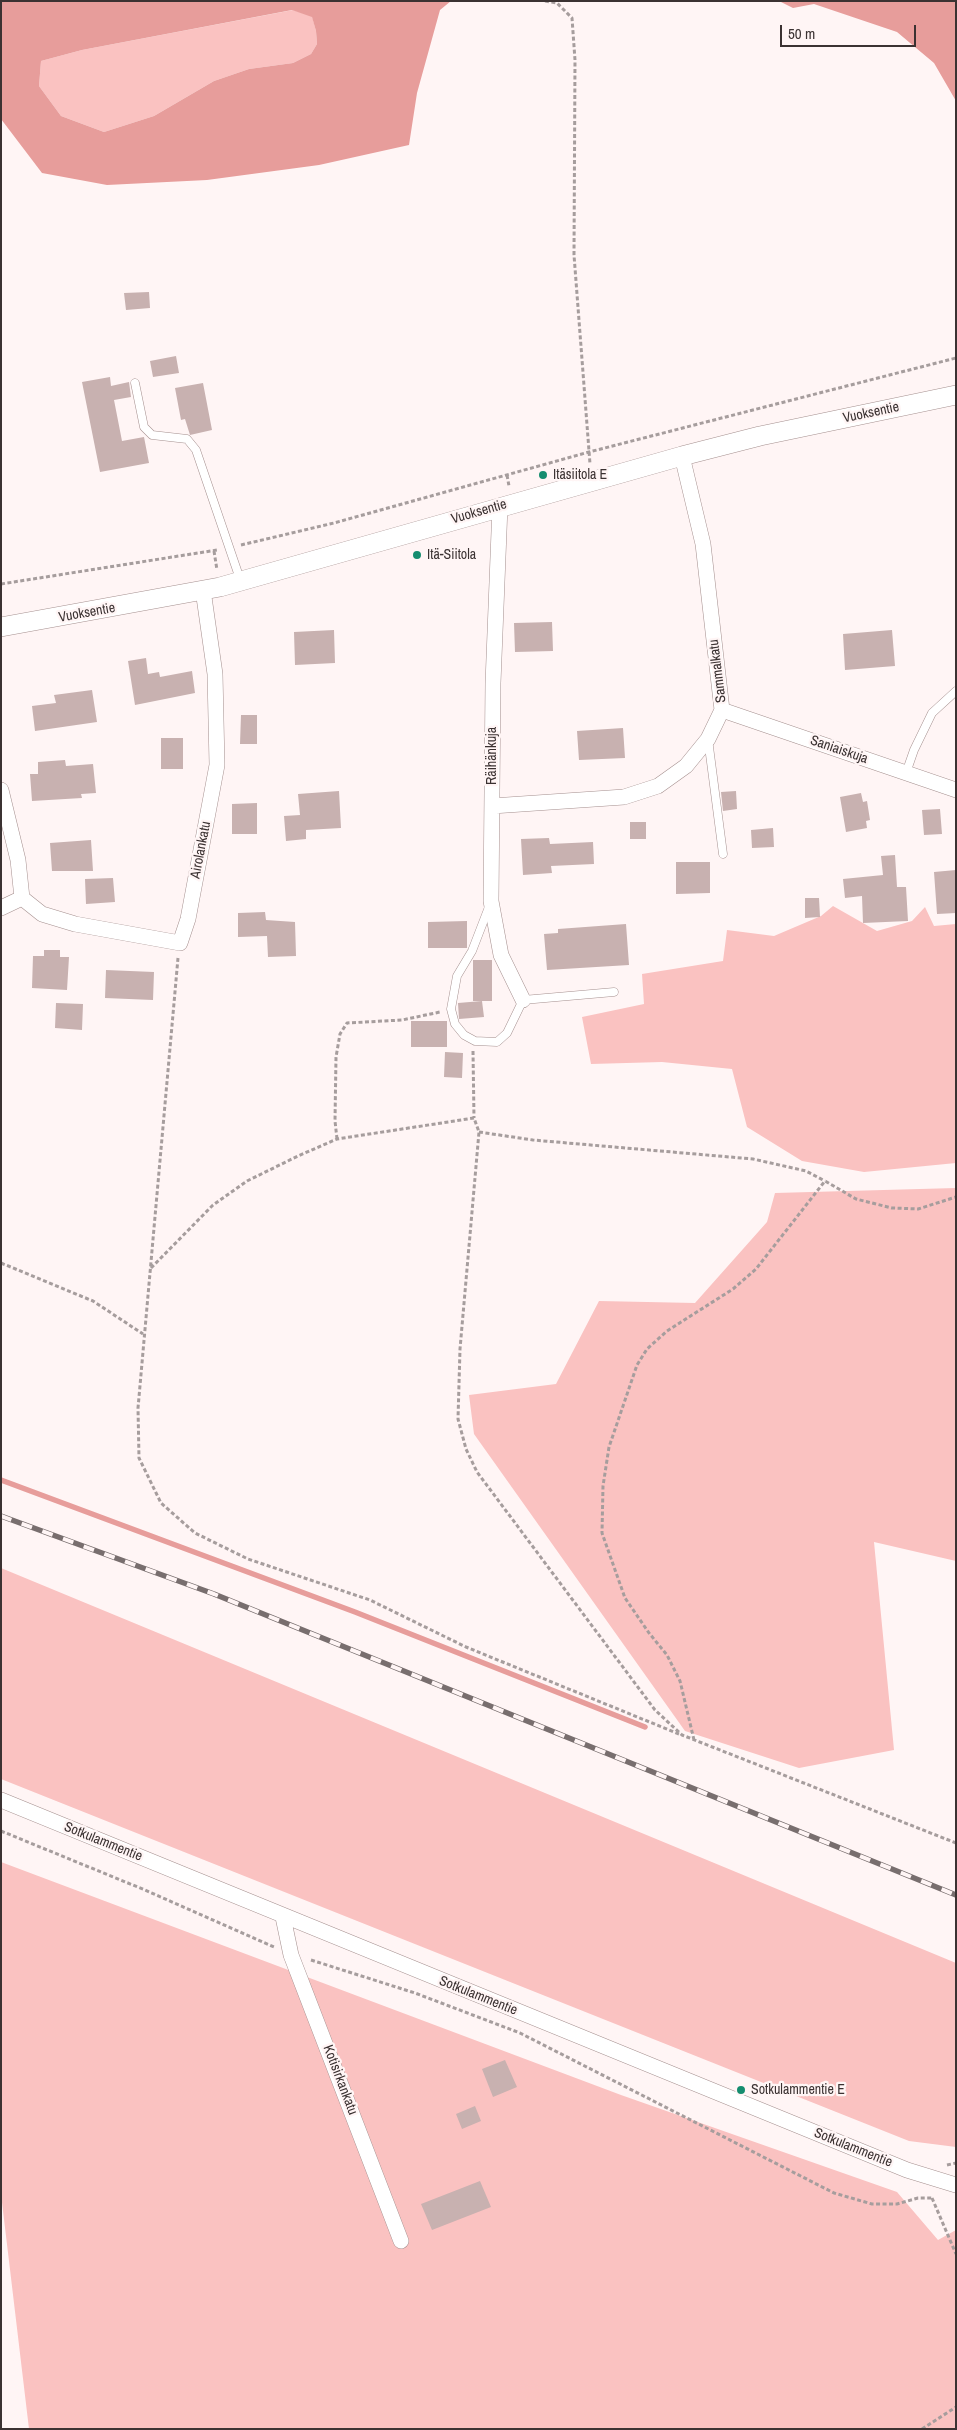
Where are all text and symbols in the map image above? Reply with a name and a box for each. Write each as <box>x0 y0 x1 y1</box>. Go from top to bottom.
scale bar <box>782 15 918 47</box>
text: 50 m <box>788 23 815 44</box>
street label: Vuoksentie <box>841 399 901 427</box>
place label: Itäsiitola E <box>553 467 607 483</box>
marker: Itäsiitola E <box>537 469 549 481</box>
street label: Vuoksentie <box>449 496 509 528</box>
place label: Itä-Siitola <box>427 547 476 563</box>
marker: Itä-Siitola <box>411 549 423 561</box>
street label: Vuoksentie <box>57 600 117 626</box>
street label: Sammalkatu <box>706 638 730 704</box>
street label: Räihänkuja <box>484 727 500 785</box>
street label: Saniaiskuja <box>808 732 870 768</box>
street label: Airolankatu <box>187 820 215 880</box>
street label: Sotkulammentie <box>61 1819 145 1865</box>
street label: Sotkulammentie <box>436 1973 520 2019</box>
street label: Kotisirkankatu <box>319 2043 361 2117</box>
place label: Sotkulammentie E <box>751 2082 845 2098</box>
marker: Sotkulammentie E <box>735 2084 747 2096</box>
street label: Sotkulammentie <box>811 2125 895 2171</box>

